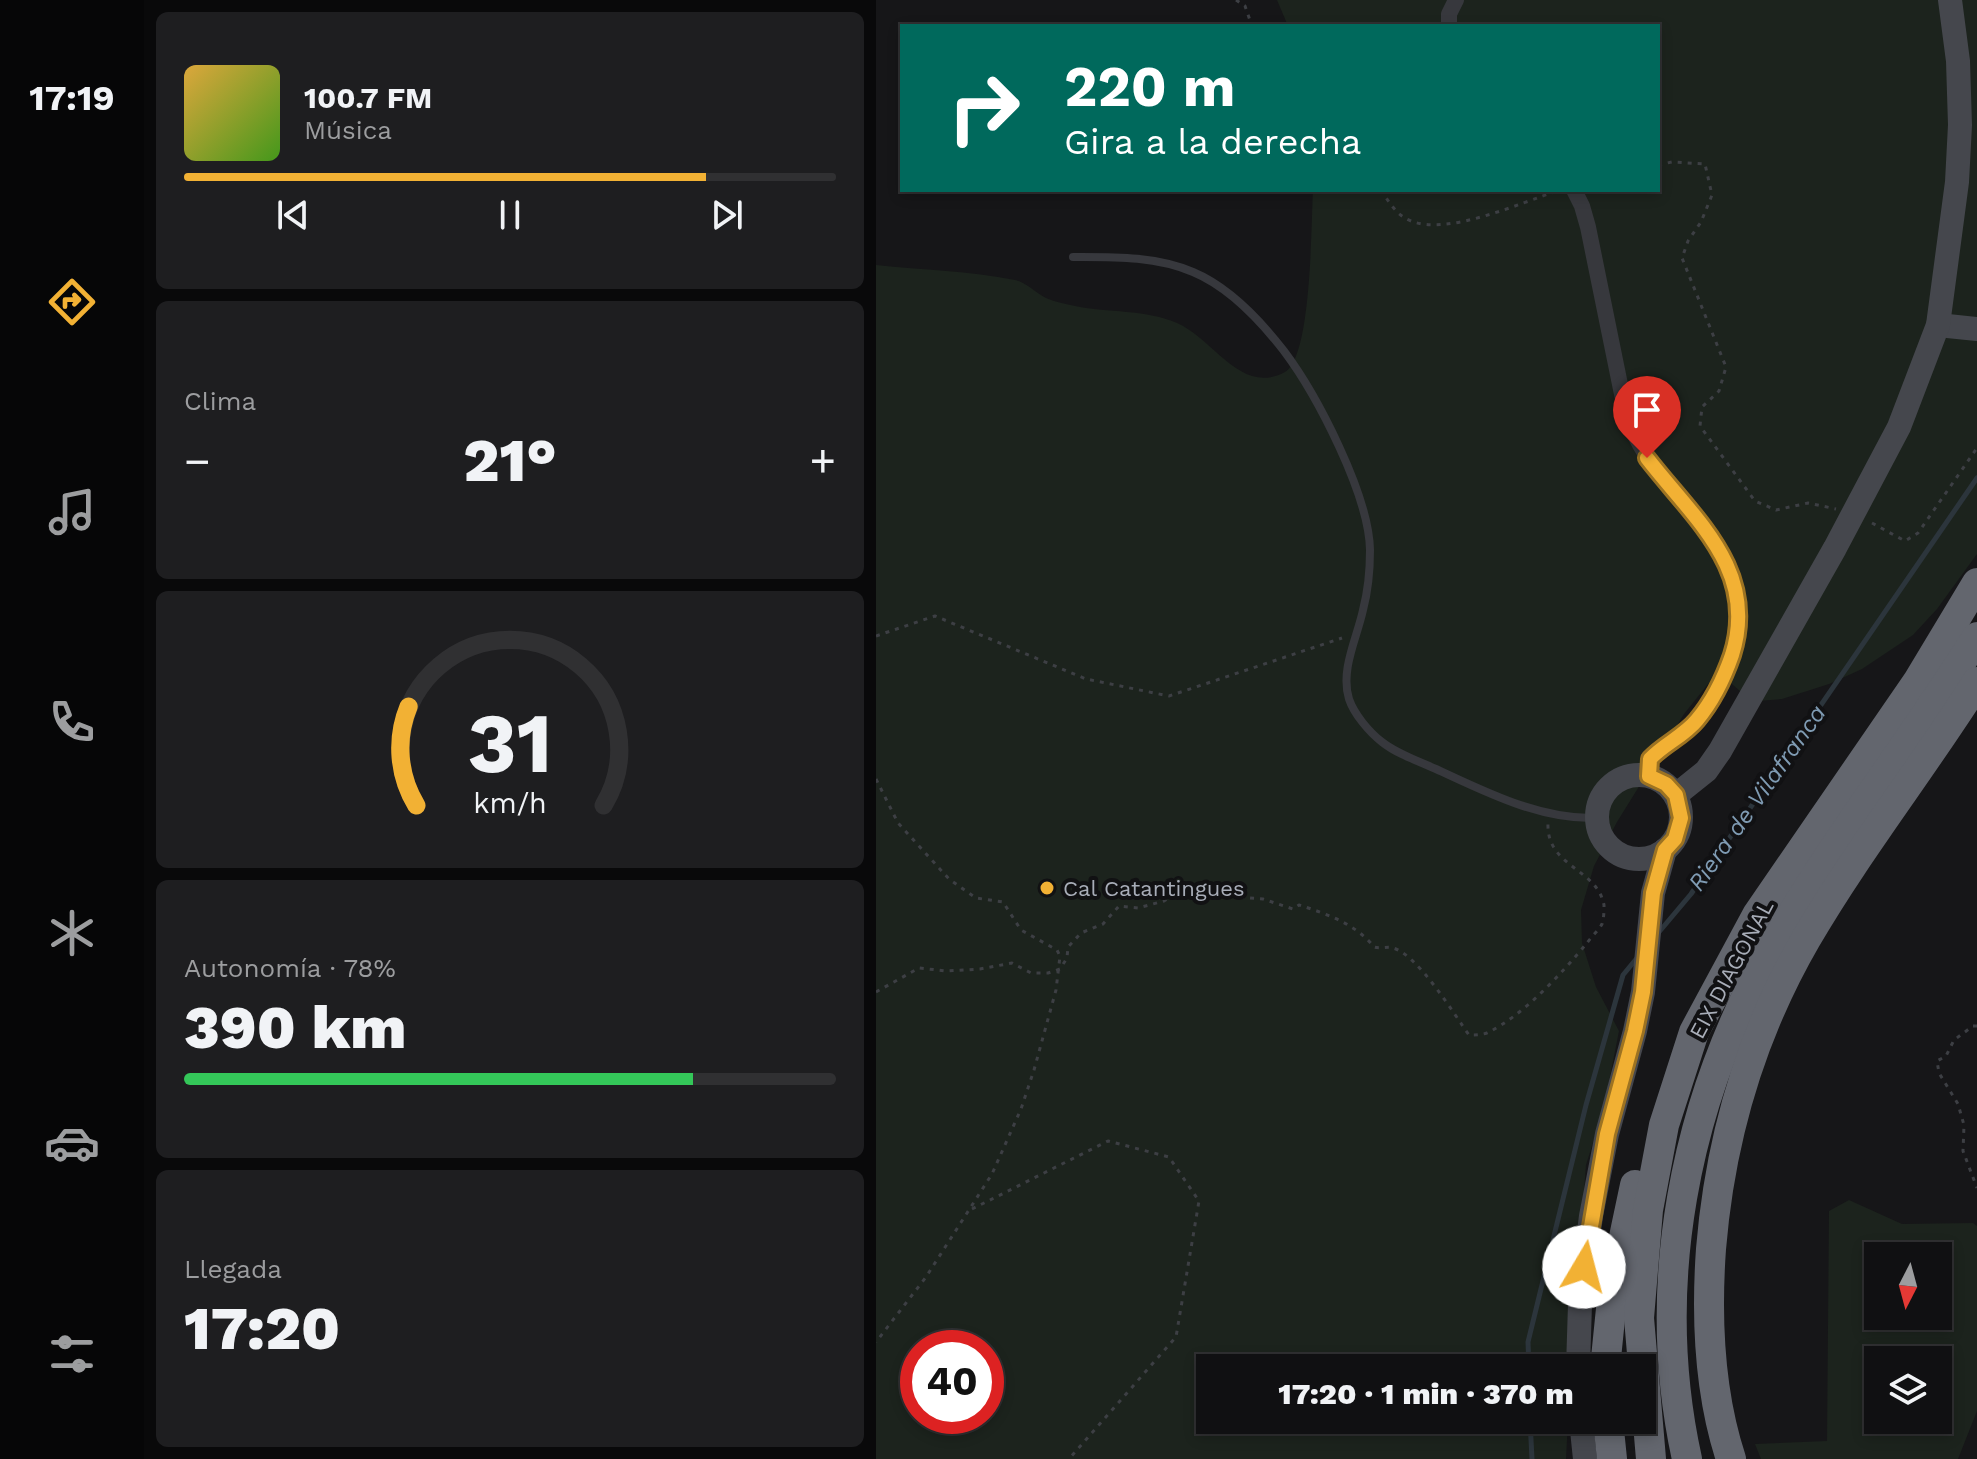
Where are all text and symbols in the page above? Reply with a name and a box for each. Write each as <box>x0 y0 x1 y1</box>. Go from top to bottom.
text: 220 m <box>1064 54 1236 120</box>
icon: right <box>932 56 1036 160</box>
text: 17:19 <box>29 77 115 119</box>
text: 100.7 FM <box>304 80 432 115</box>
text: Música <box>304 115 392 145</box>
text: Gira a la derecha <box>1064 121 1361 163</box>
icon: previous <box>271 193 315 237</box>
icon: pause <box>488 193 532 237</box>
icon: next <box>705 193 749 237</box>
icon: directions <box>44 274 100 330</box>
pin <box>1613 376 1681 458</box>
text: Clima <box>184 386 256 416</box>
icon: arrive <box>1625 388 1669 432</box>
text: 21° <box>463 425 557 496</box>
text: − <box>184 435 211 487</box>
text: + <box>809 435 836 487</box>
icon: music <box>44 484 100 540</box>
icon: phone <box>44 694 100 750</box>
text: 31 <box>467 694 553 791</box>
water label: Riera de Vilafranca <box>1682 700 1832 896</box>
text: km/h <box>473 786 547 820</box>
place label: Cal Catantingues <box>1063 876 1245 901</box>
marker: Cal Catantingues <box>1038 879 1056 897</box>
street label: EIX DIAGONAL <box>1684 896 1779 1043</box>
icon: climate <box>44 905 100 961</box>
text: Autonomía · 78% <box>184 953 396 983</box>
text: 390 km <box>184 992 407 1063</box>
icon: car <box>44 1115 100 1171</box>
position arrow <box>1542 1225 1626 1309</box>
north arrow <box>1864 1242 1952 1330</box>
map controls <box>1864 1242 1952 1434</box>
text: Llegada <box>184 1254 282 1284</box>
text: 17:20 <box>184 1293 340 1364</box>
icon: filters <box>44 1326 100 1382</box>
speed limit sign: 40 <box>900 1330 1004 1434</box>
button: layers <box>1864 1346 1952 1434</box>
text: 17:20 · 1 min · 370 m <box>1278 1376 1574 1411</box>

